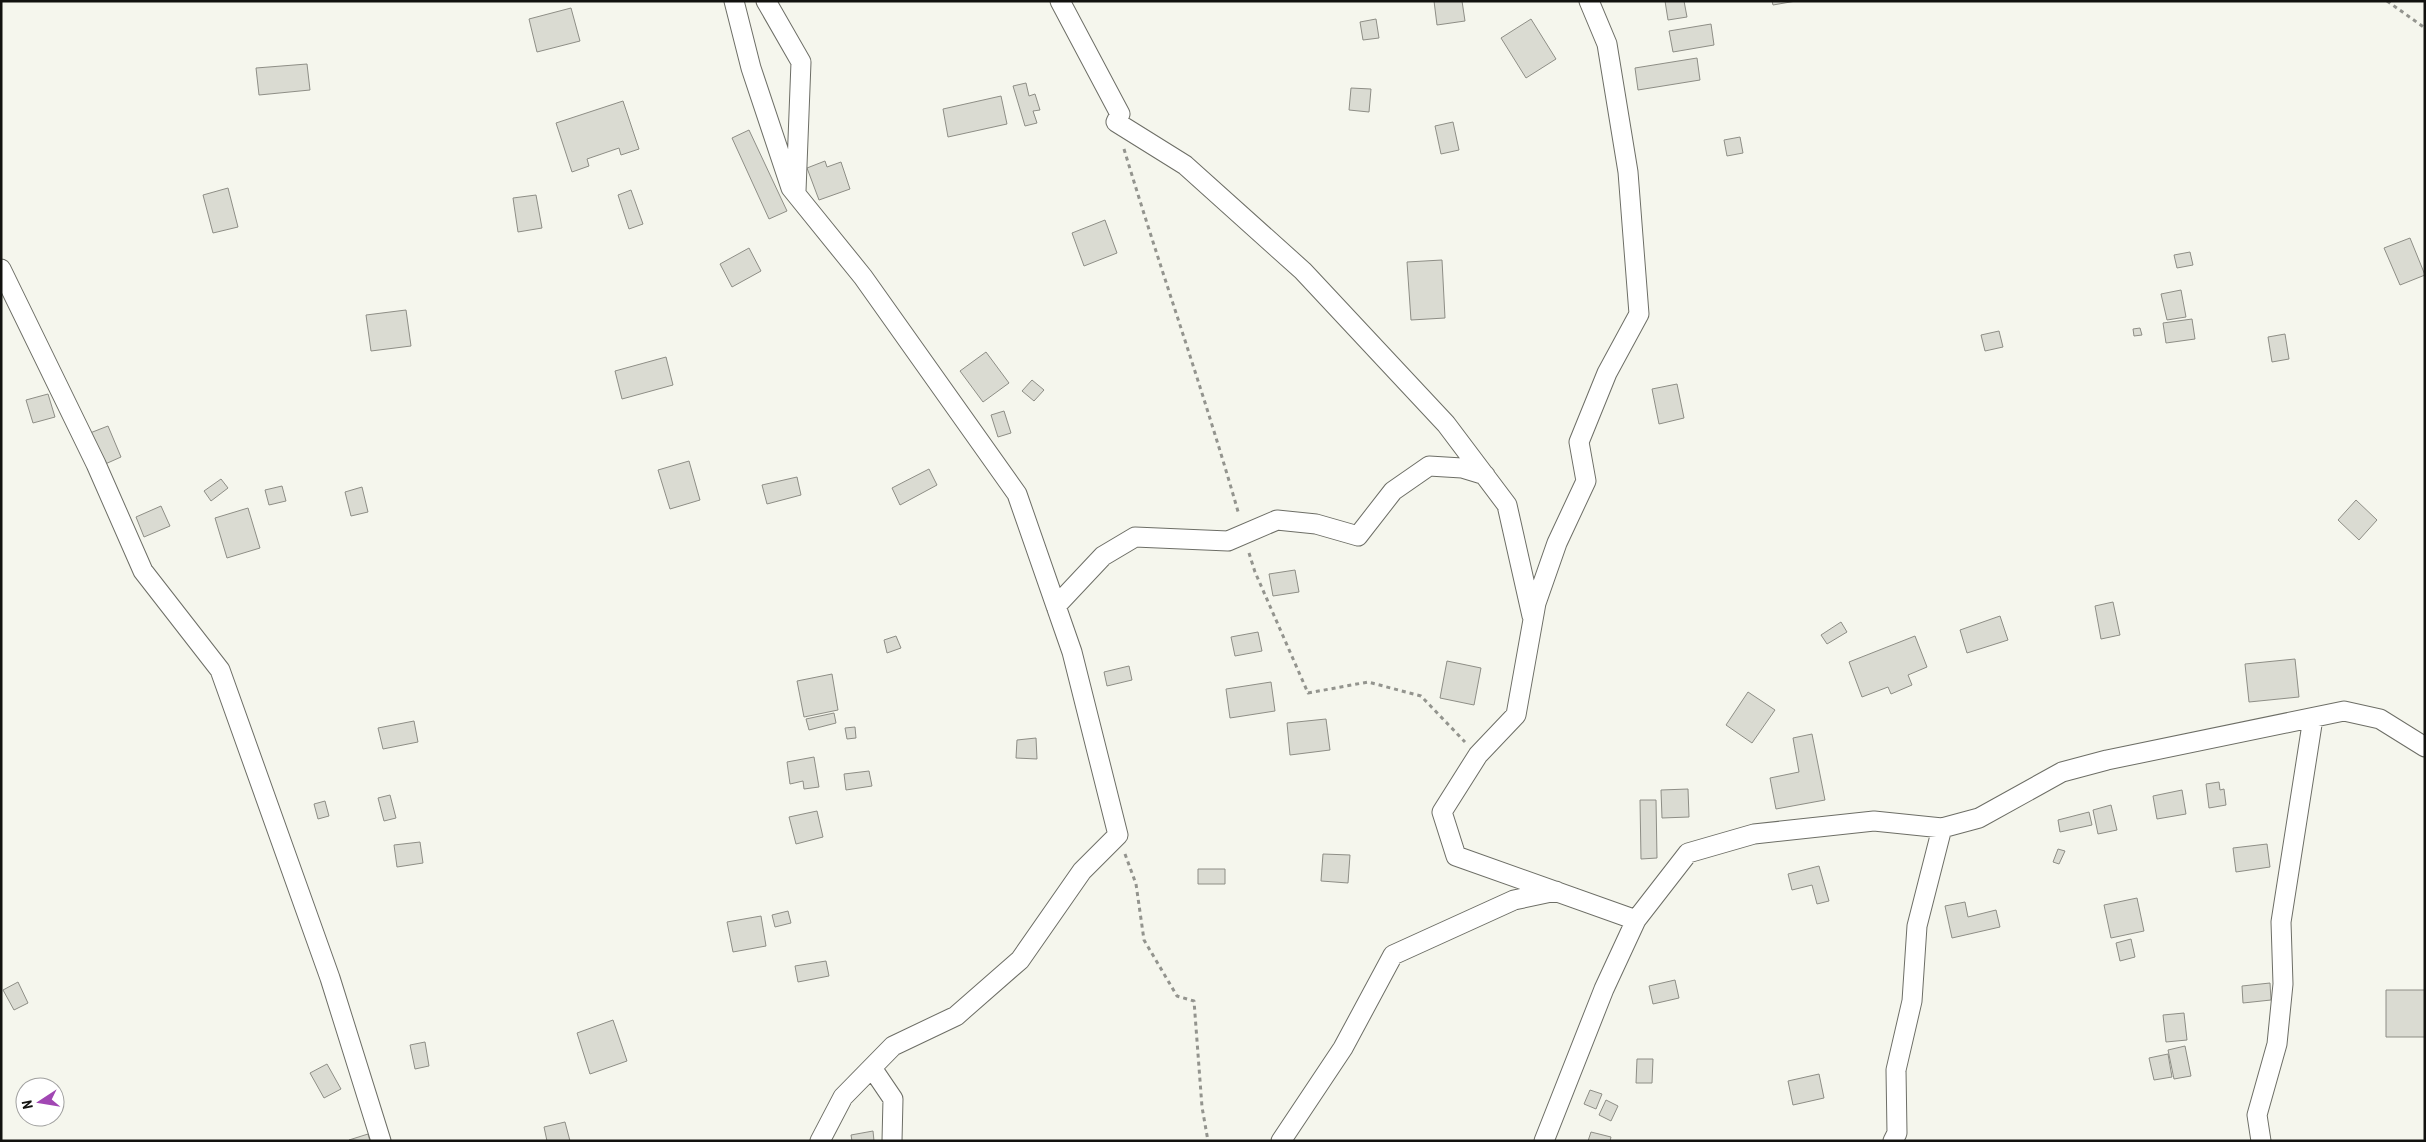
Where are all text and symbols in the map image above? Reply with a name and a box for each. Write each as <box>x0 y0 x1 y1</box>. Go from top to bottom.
north arrow <box>15 1077 65 1127</box>
text: N <box>19 1099 36 1111</box>

